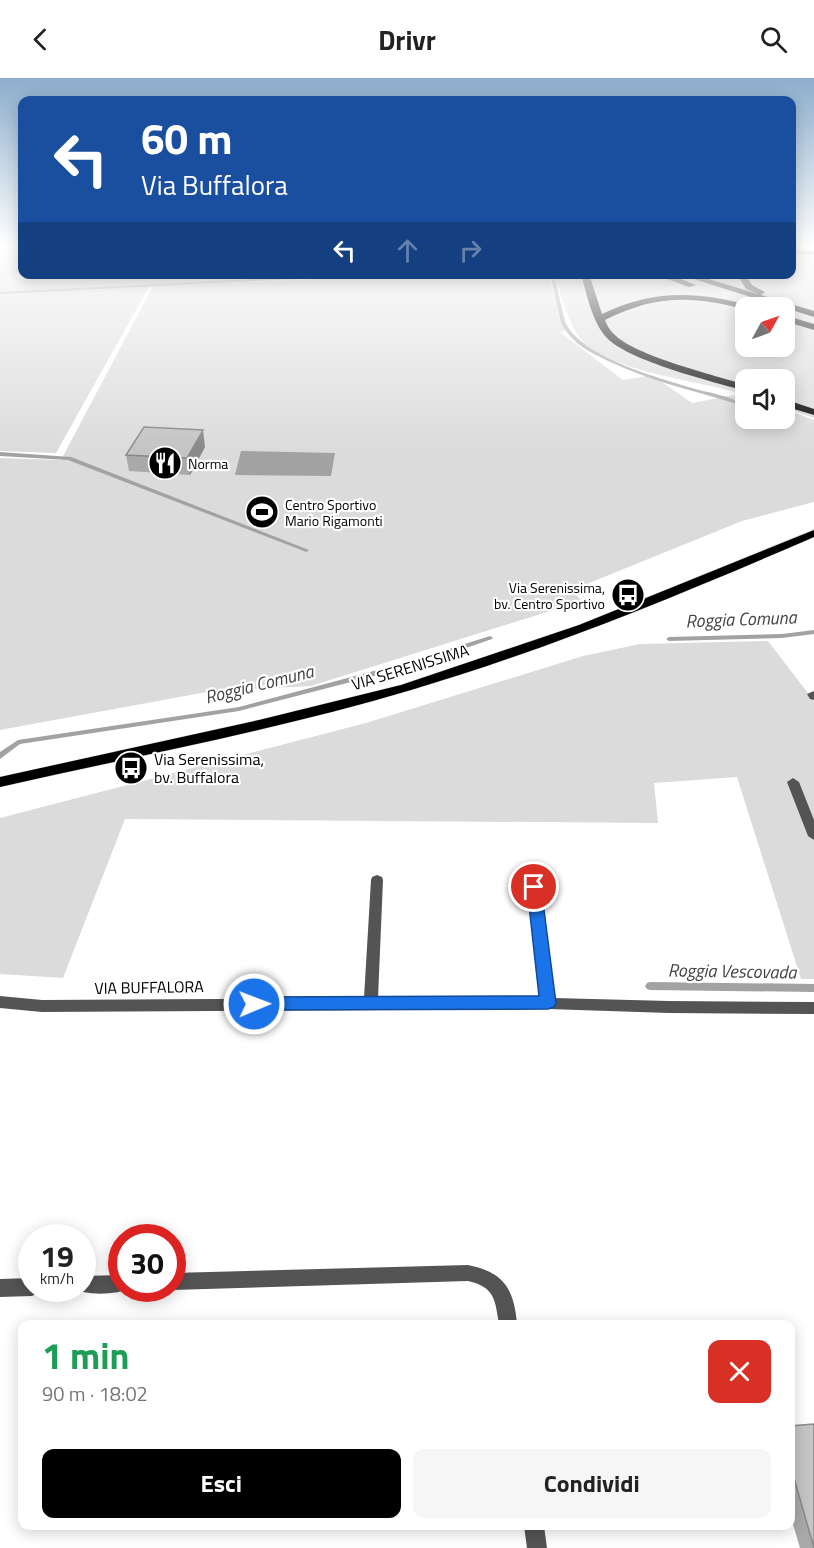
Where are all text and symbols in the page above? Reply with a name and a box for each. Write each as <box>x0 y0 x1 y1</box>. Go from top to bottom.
text: Drivr <box>378 19 436 60</box>
icon: back <box>24 23 57 56</box>
icon: search <box>757 23 790 56</box>
text: 60 m <box>141 106 233 170</box>
icon: left <box>42 120 120 198</box>
text: Via Buffalora <box>141 164 288 205</box>
icon: left <box>328 234 361 267</box>
icon: ahead <box>391 234 424 267</box>
icon: right <box>454 234 487 267</box>
north arrow <box>735 297 795 357</box>
map controls <box>735 297 795 429</box>
button: sound <box>735 369 795 429</box>
restaurant icon: Norma <box>147 445 183 481</box>
place label: Norma <box>188 453 228 474</box>
sports icon: Centro Sportivo Mario Rigamonti <box>244 494 280 530</box>
place label: Centro Sportivo Mario Rigamonti <box>285 494 383 531</box>
place label: Via Serenissima, bv. Centro Sportivo <box>494 577 605 614</box>
bus stop icon: Via Serenissima, bv. Centro Sportivo <box>610 577 646 613</box>
water label: Roggia Comuna <box>685 604 798 634</box>
street label: VIA SERENISSIMA <box>348 638 472 696</box>
water label: Roggia Comuna <box>202 657 317 711</box>
place label: Via Serenissima, bv. Buffalora <box>154 747 264 789</box>
bus stop icon: Via Serenissima, bv. Buffalora <box>113 750 149 786</box>
pin <box>508 861 559 912</box>
icon: arrive <box>517 870 550 903</box>
water label: Roggia Vescovada <box>668 956 797 986</box>
position arrow <box>222 972 286 1036</box>
street label: VIA BUFFALORA <box>94 974 204 1000</box>
speed limit sign: 30 <box>108 1224 186 1302</box>
text: 19 <box>40 1233 74 1279</box>
text: km/h <box>40 1267 74 1290</box>
text: 1 min <box>42 1328 129 1383</box>
button: close <box>708 1340 771 1403</box>
text: 90 m · 18:02 <box>42 1378 148 1409</box>
button: Esci <box>42 1449 401 1518</box>
button: Condividi <box>413 1449 771 1518</box>

